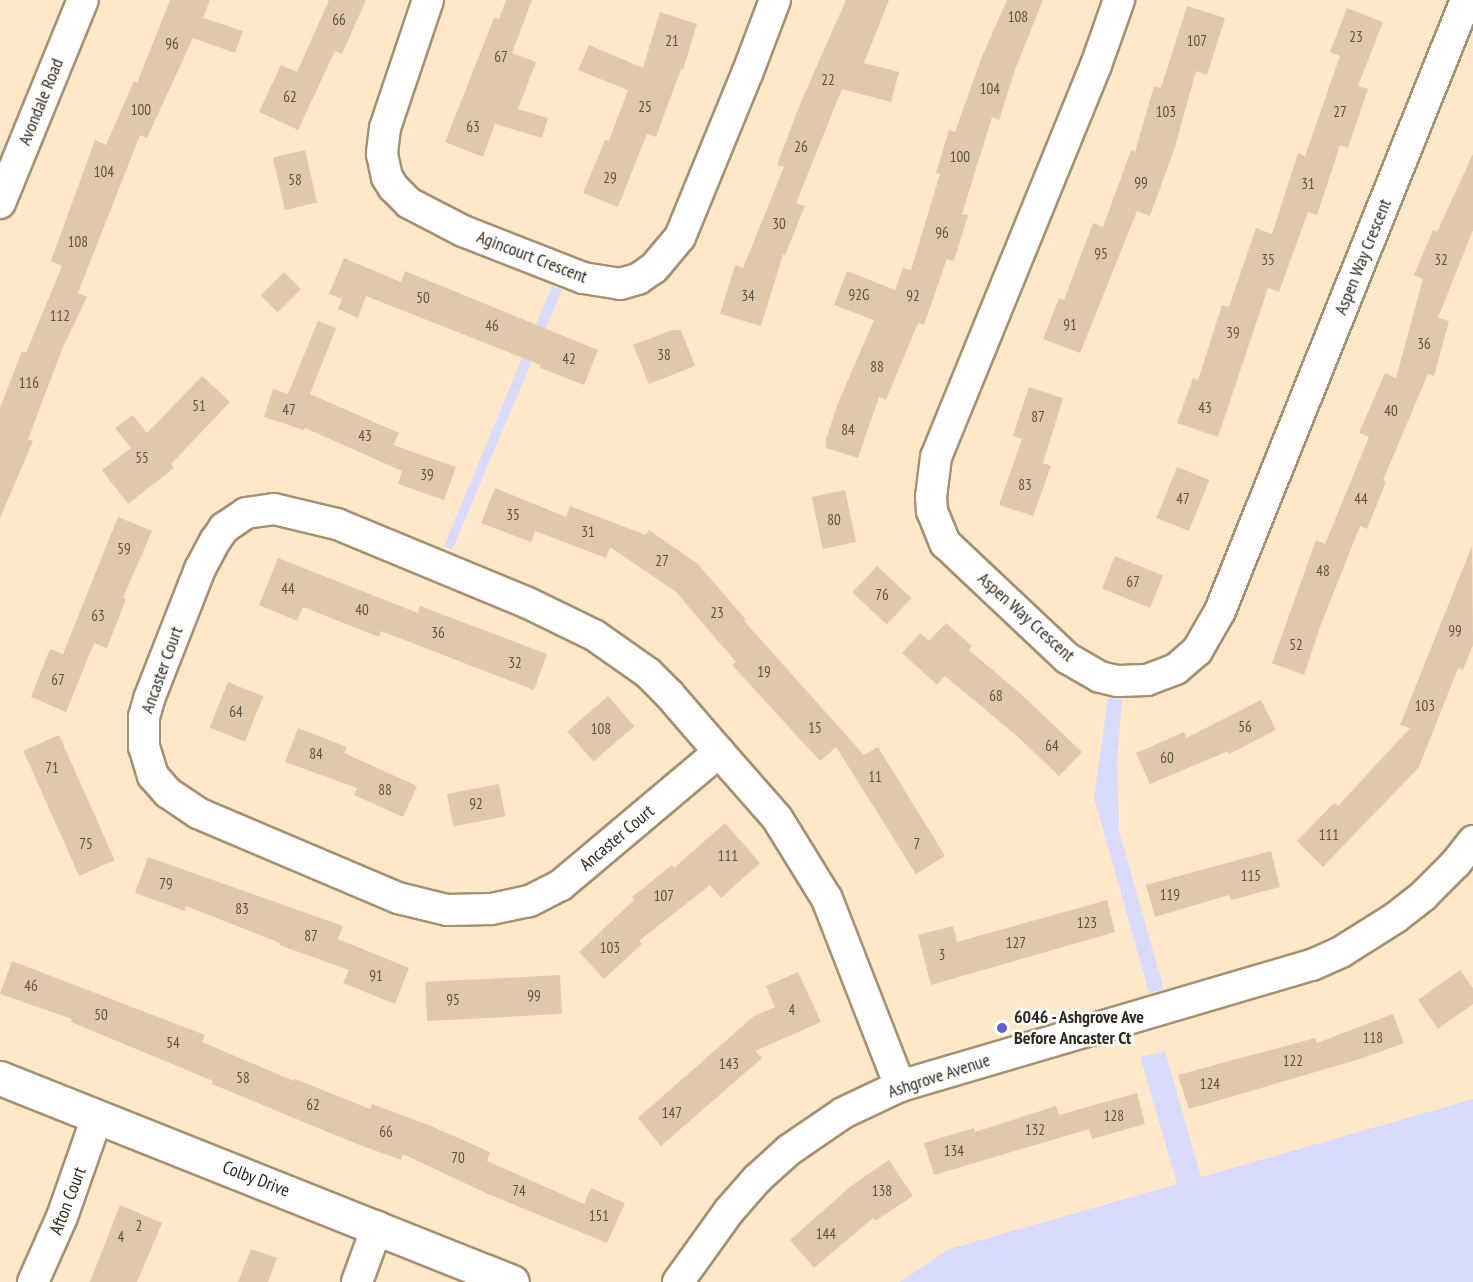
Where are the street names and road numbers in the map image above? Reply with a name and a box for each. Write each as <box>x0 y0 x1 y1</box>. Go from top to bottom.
street label: Avondale Road <box>14 55 68 149</box>
street label: Aspen Way Crescent <box>1330 196 1396 318</box>
street label: Agincourt Crescent <box>474 226 590 288</box>
street label: Aspen Way Crescent <box>973 568 1079 666</box>
street label: Ancaster Court <box>136 624 188 716</box>
street label: Ancaster Court <box>575 801 659 875</box>
street label: Ashgrove Avenue <box>885 1049 993 1103</box>
street label: Colby Drive <box>219 1156 293 1202</box>
street label: Afton Court <box>45 1164 91 1238</box>

